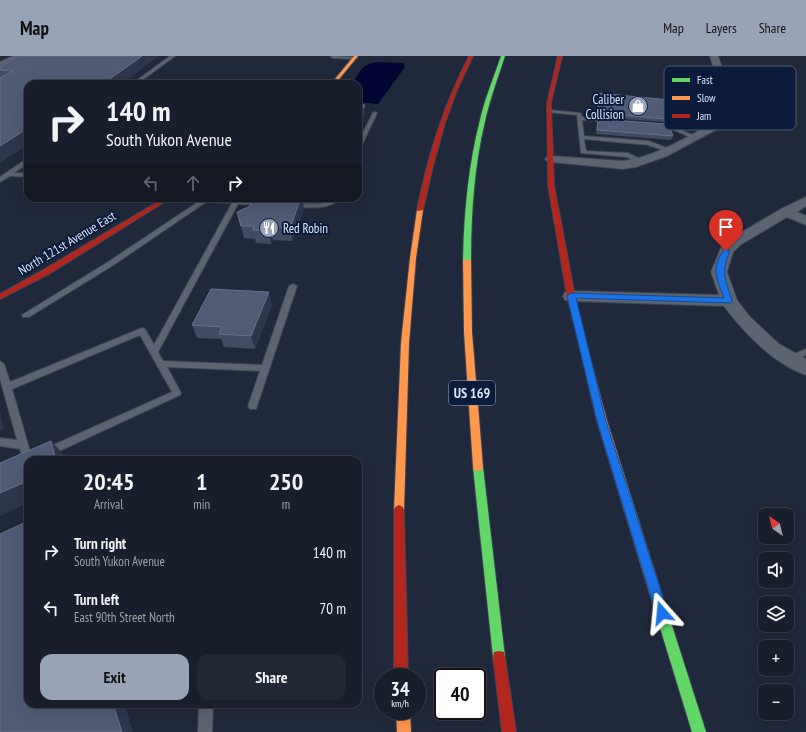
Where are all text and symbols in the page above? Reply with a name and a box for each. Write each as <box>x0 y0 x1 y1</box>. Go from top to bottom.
text: Map <box>20 16 49 40</box>
text: Map <box>663 19 684 37</box>
text: Layers <box>706 19 737 37</box>
text: Share <box>759 19 786 37</box>
legend <box>664 66 796 130</box>
text: Fast <box>697 73 713 87</box>
place label: Caliber Collision <box>585 91 624 123</box>
text: Slow <box>697 91 716 105</box>
text: 140 m <box>106 92 170 129</box>
shop icon: Caliber Collision <box>627 95 649 117</box>
icon: right <box>40 96 92 148</box>
text: Jam <box>696 109 711 123</box>
text: South Yukon Avenue <box>106 128 232 151</box>
icon: left <box>140 172 162 194</box>
icon: ahead <box>182 172 204 194</box>
icon: right <box>224 172 246 194</box>
street label: North 121st Avenue East <box>15 207 119 279</box>
pin <box>709 210 743 251</box>
icon: arrive <box>715 216 737 238</box>
restaurant icon: Red Robin <box>258 217 280 239</box>
place label: Red Robin <box>283 220 328 237</box>
road number: US 169 <box>449 381 495 405</box>
text: 20:45 <box>83 466 135 497</box>
text: 1 <box>196 466 207 497</box>
text: 250 <box>269 466 303 497</box>
text: Arrival <box>94 496 123 513</box>
text: min <box>193 496 210 513</box>
text: m <box>282 496 290 513</box>
north arrow <box>758 508 794 544</box>
map controls <box>758 508 794 720</box>
text: Turn right <box>74 534 126 553</box>
icon: right <box>40 541 62 563</box>
text: 140 m <box>313 543 346 562</box>
button: sound <box>758 552 794 588</box>
text: South Yukon Avenue <box>74 553 165 570</box>
text: Turn left <box>74 590 119 609</box>
position arrow <box>641 592 683 634</box>
button: layers <box>758 596 794 632</box>
icon: left <box>40 597 62 619</box>
text: 70 m <box>320 599 346 618</box>
text: East 90th Street North <box>74 609 175 626</box>
button: + <box>758 640 794 676</box>
button: Exit <box>40 654 189 700</box>
button: Share <box>197 654 346 700</box>
speed limit sign: 40 <box>434 668 486 720</box>
text: 34 <box>390 676 410 702</box>
button: − <box>758 684 794 720</box>
text: km/h <box>391 697 409 710</box>

